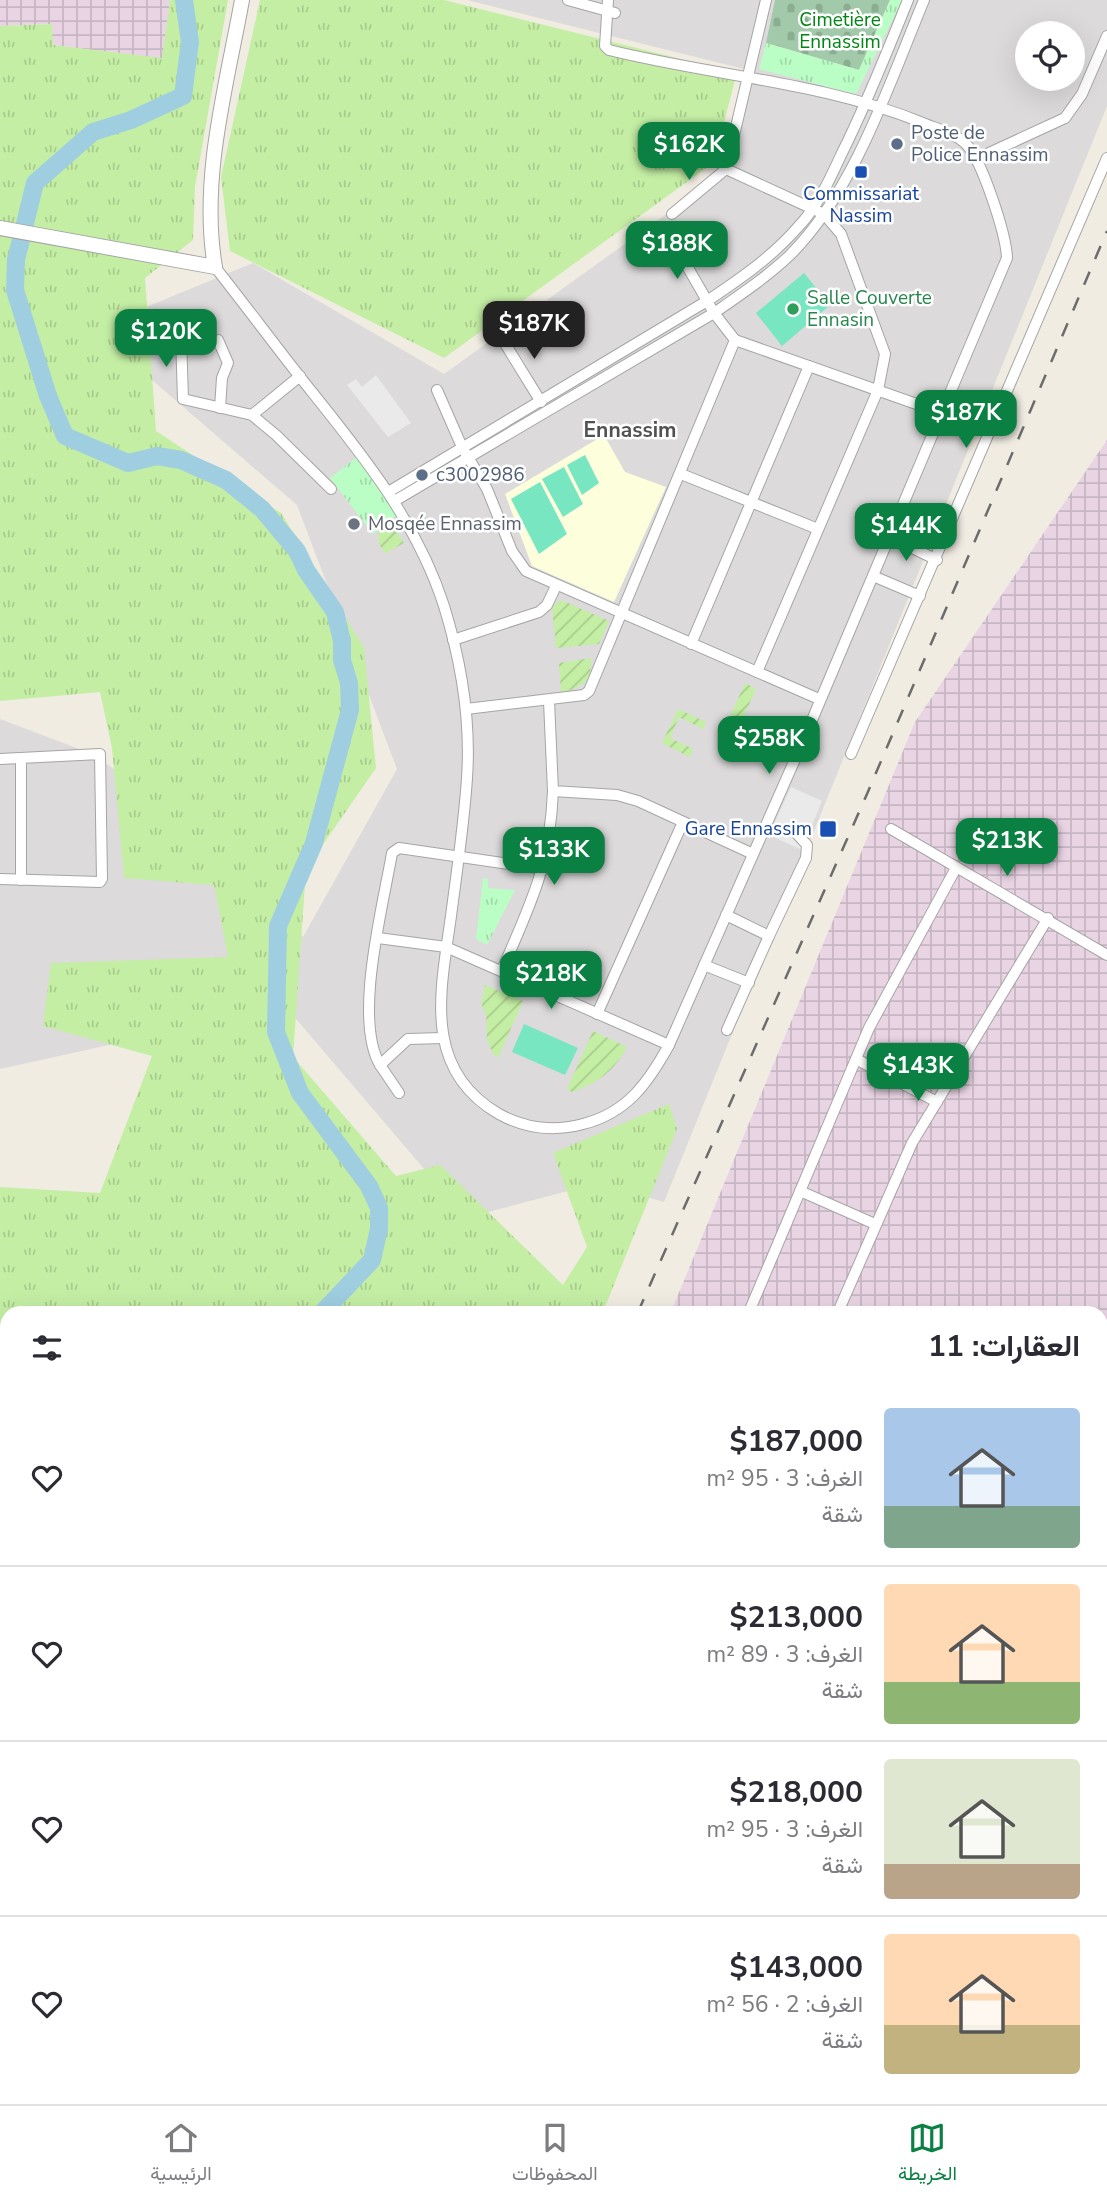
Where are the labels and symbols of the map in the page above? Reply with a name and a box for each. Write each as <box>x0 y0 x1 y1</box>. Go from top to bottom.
park label: Cimetière Ennassim <box>799 7 881 55</box>
place label: Poste de Police Ennassim <box>911 120 1048 168</box>
pin: $162K <box>640 122 738 182</box>
marker: Poste de Police Ennassim <box>889 136 905 152</box>
marker: Commissariat Nassim <box>853 164 869 180</box>
place label: Commissariat Nassim <box>803 181 919 229</box>
pin: $188K <box>628 222 726 281</box>
place label: Salle Couverte Ennasin <box>807 285 932 333</box>
marker: Salle Couverte Ennasin <box>785 301 801 317</box>
pin: $187K <box>485 302 583 361</box>
pin: $120K <box>117 310 215 369</box>
pin: $187K <box>917 391 1015 450</box>
district label: Ennassim <box>584 416 676 444</box>
place label: c3002986 <box>436 462 525 488</box>
marker: c3002986 <box>414 467 430 483</box>
pin: $144K <box>857 504 955 563</box>
place label: Mosqée Ennassim <box>368 511 522 537</box>
marker: Mosqée Ennassim <box>346 516 362 532</box>
pin: $258K <box>720 716 818 776</box>
place label: Gare Ennassim <box>685 816 812 842</box>
pin: $213K <box>958 818 1056 878</box>
marker: Gare Ennassim <box>818 819 838 839</box>
pin: $133K <box>505 828 603 887</box>
pin: $218K <box>502 951 600 1011</box>
pin: $143K <box>869 1044 967 1103</box>

